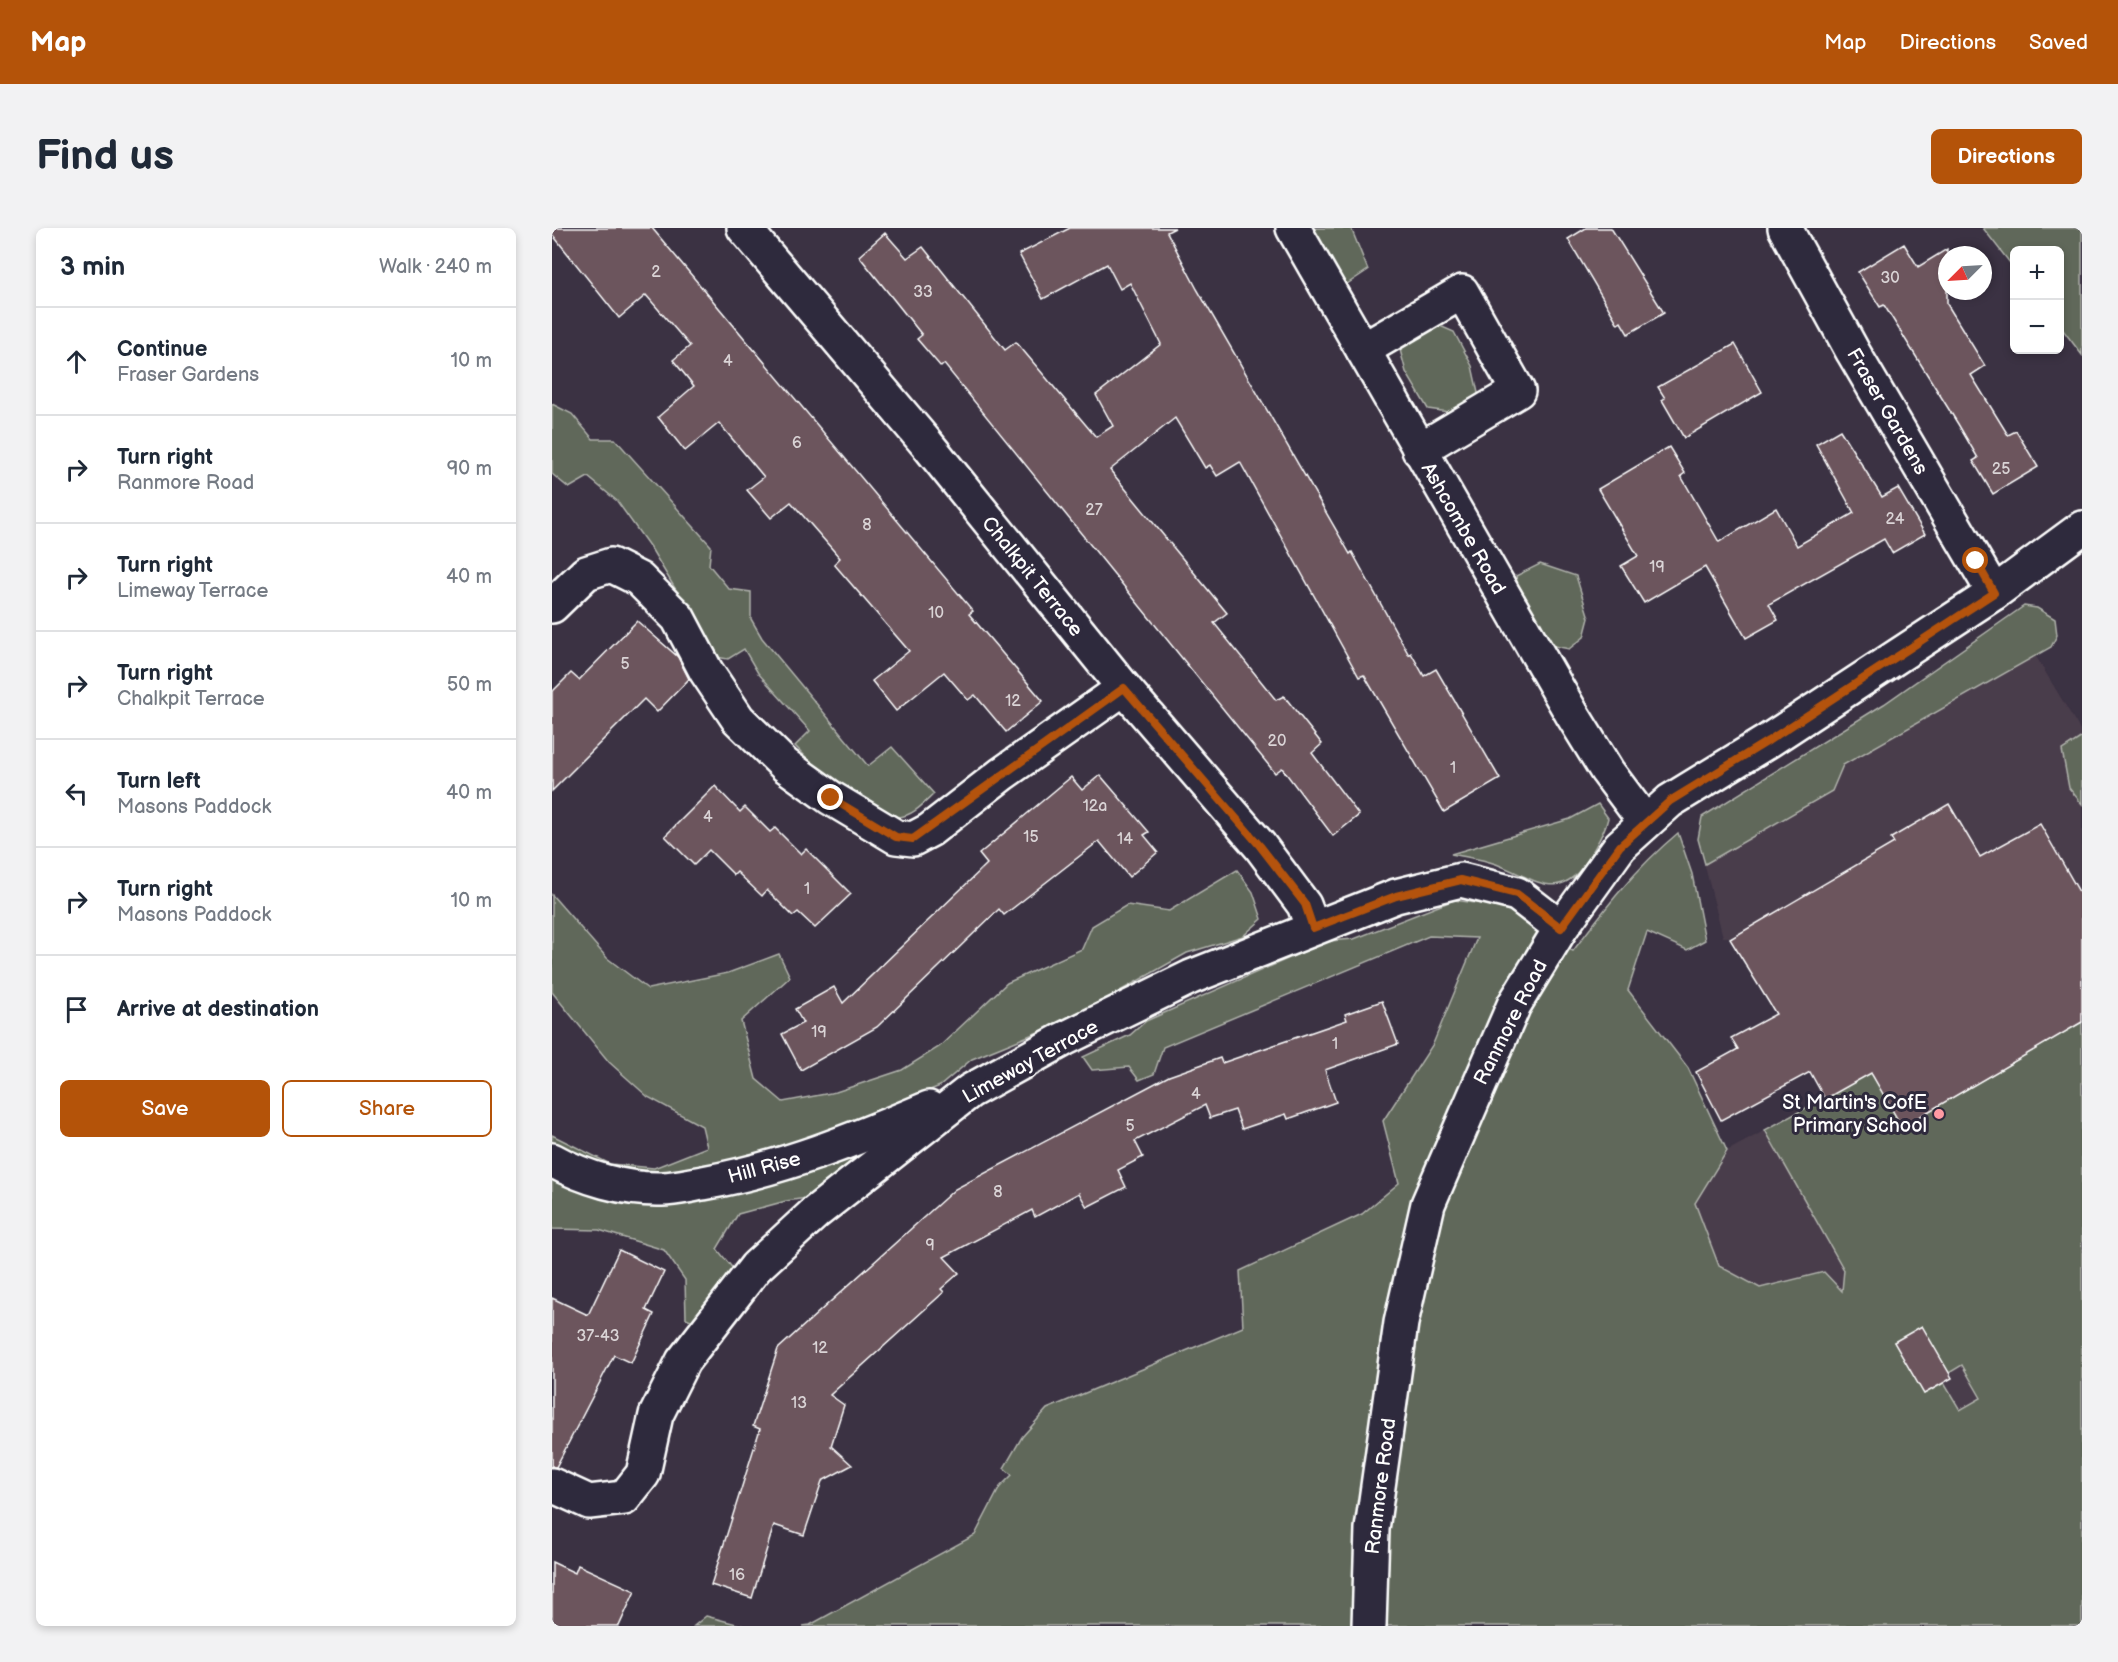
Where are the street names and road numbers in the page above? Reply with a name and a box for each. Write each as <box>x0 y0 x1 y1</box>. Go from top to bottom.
street label: Fraser Gardens <box>1841 344 1933 479</box>
street label: Ashcombe Road <box>1416 458 1511 599</box>
street label: Chalkpit Terrace <box>976 512 1088 642</box>
street label: Ranmore Road <box>1469 956 1553 1089</box>
street label: Limeway Terrace <box>958 1015 1103 1109</box>
street label: Hill Rise <box>725 1147 803 1189</box>
street label: Ranmore Road <box>1361 1417 1401 1556</box>

